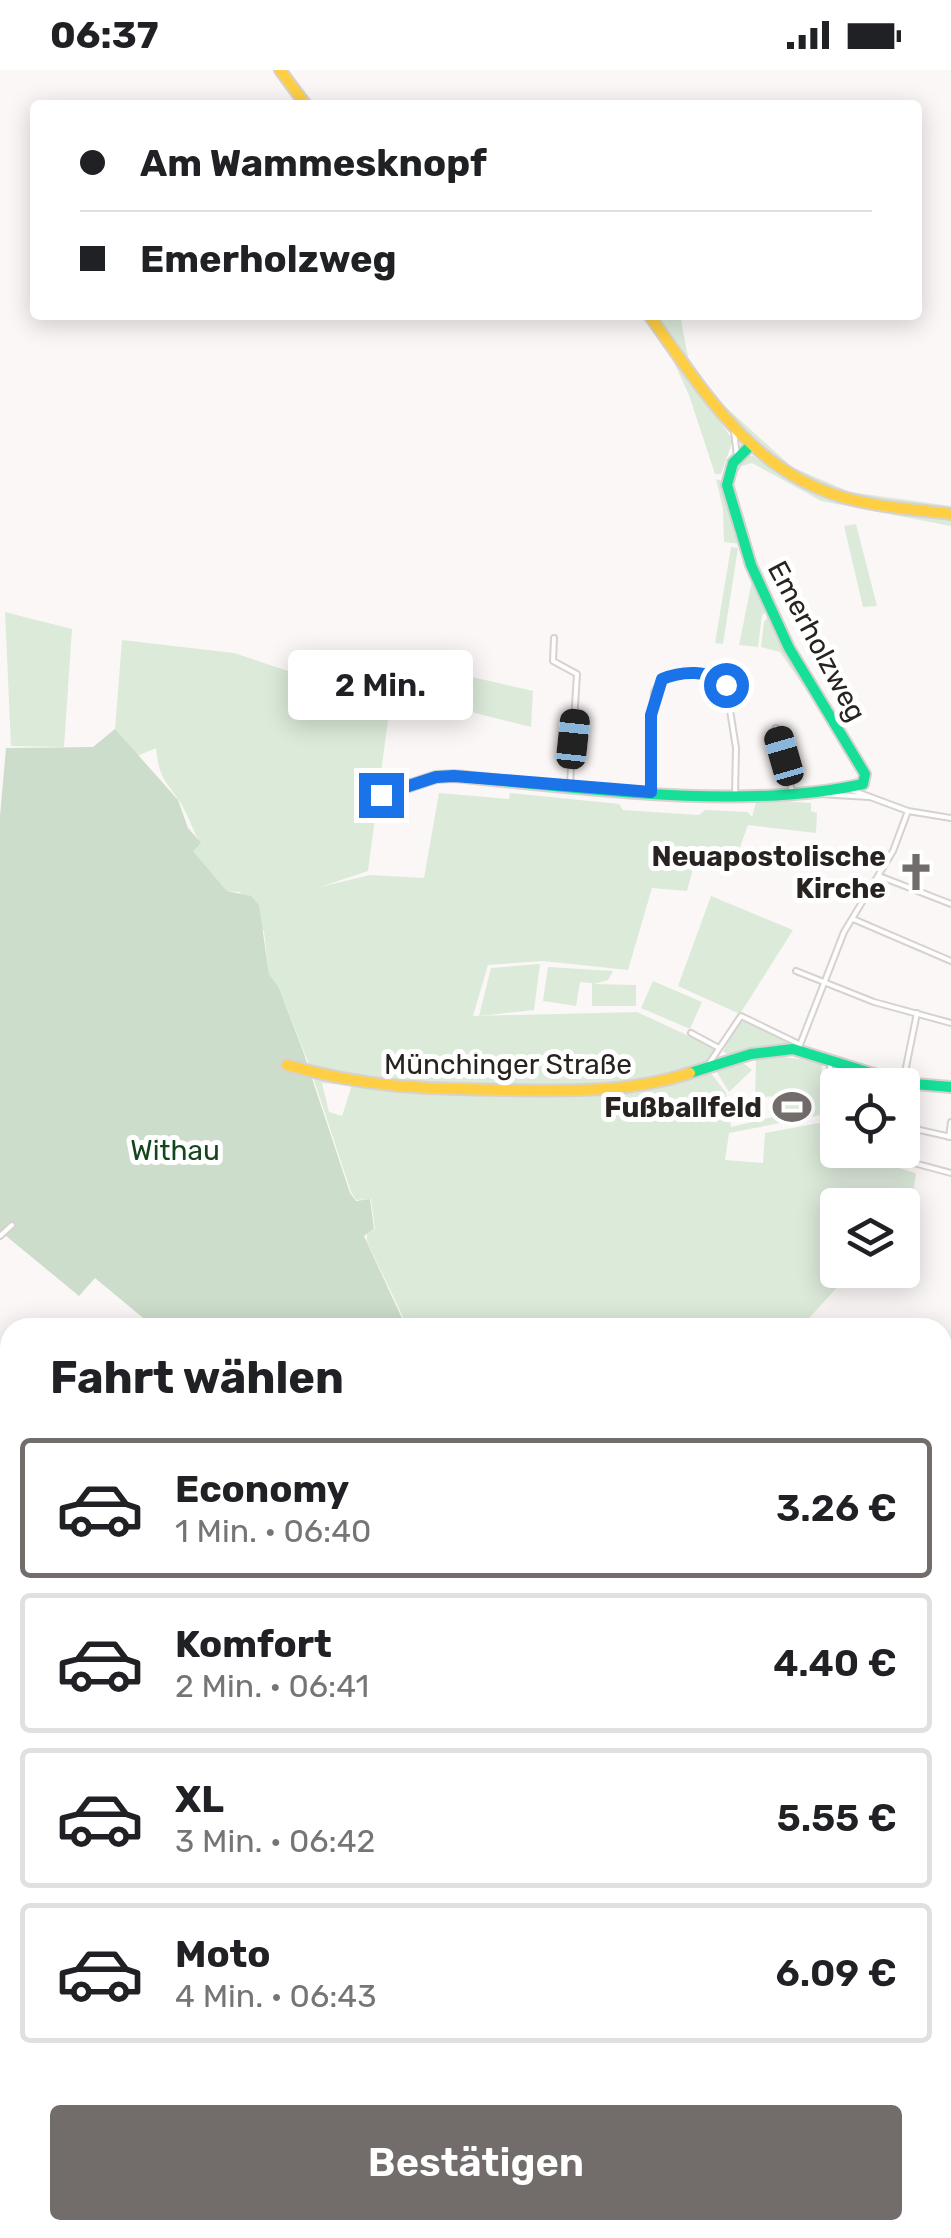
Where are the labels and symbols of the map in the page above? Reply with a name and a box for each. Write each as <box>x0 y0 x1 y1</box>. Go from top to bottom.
street label: Emerholzweg <box>761 555 873 727</box>
callout: 2 Min. <box>288 650 474 720</box>
route start <box>704 663 749 708</box>
car <box>555 708 591 770</box>
car <box>761 723 807 789</box>
route end <box>359 773 404 818</box>
place label: Neuapostolische Kirche <box>652 840 886 905</box>
church icon: Neuapostolische Kirche <box>895 851 937 893</box>
street label: Münchinger Straße <box>384 1048 632 1081</box>
sports icon: Fußballfeld <box>771 1086 813 1128</box>
place label: Fußballfeld <box>604 1091 762 1124</box>
park label: Withau <box>130 1134 220 1167</box>

